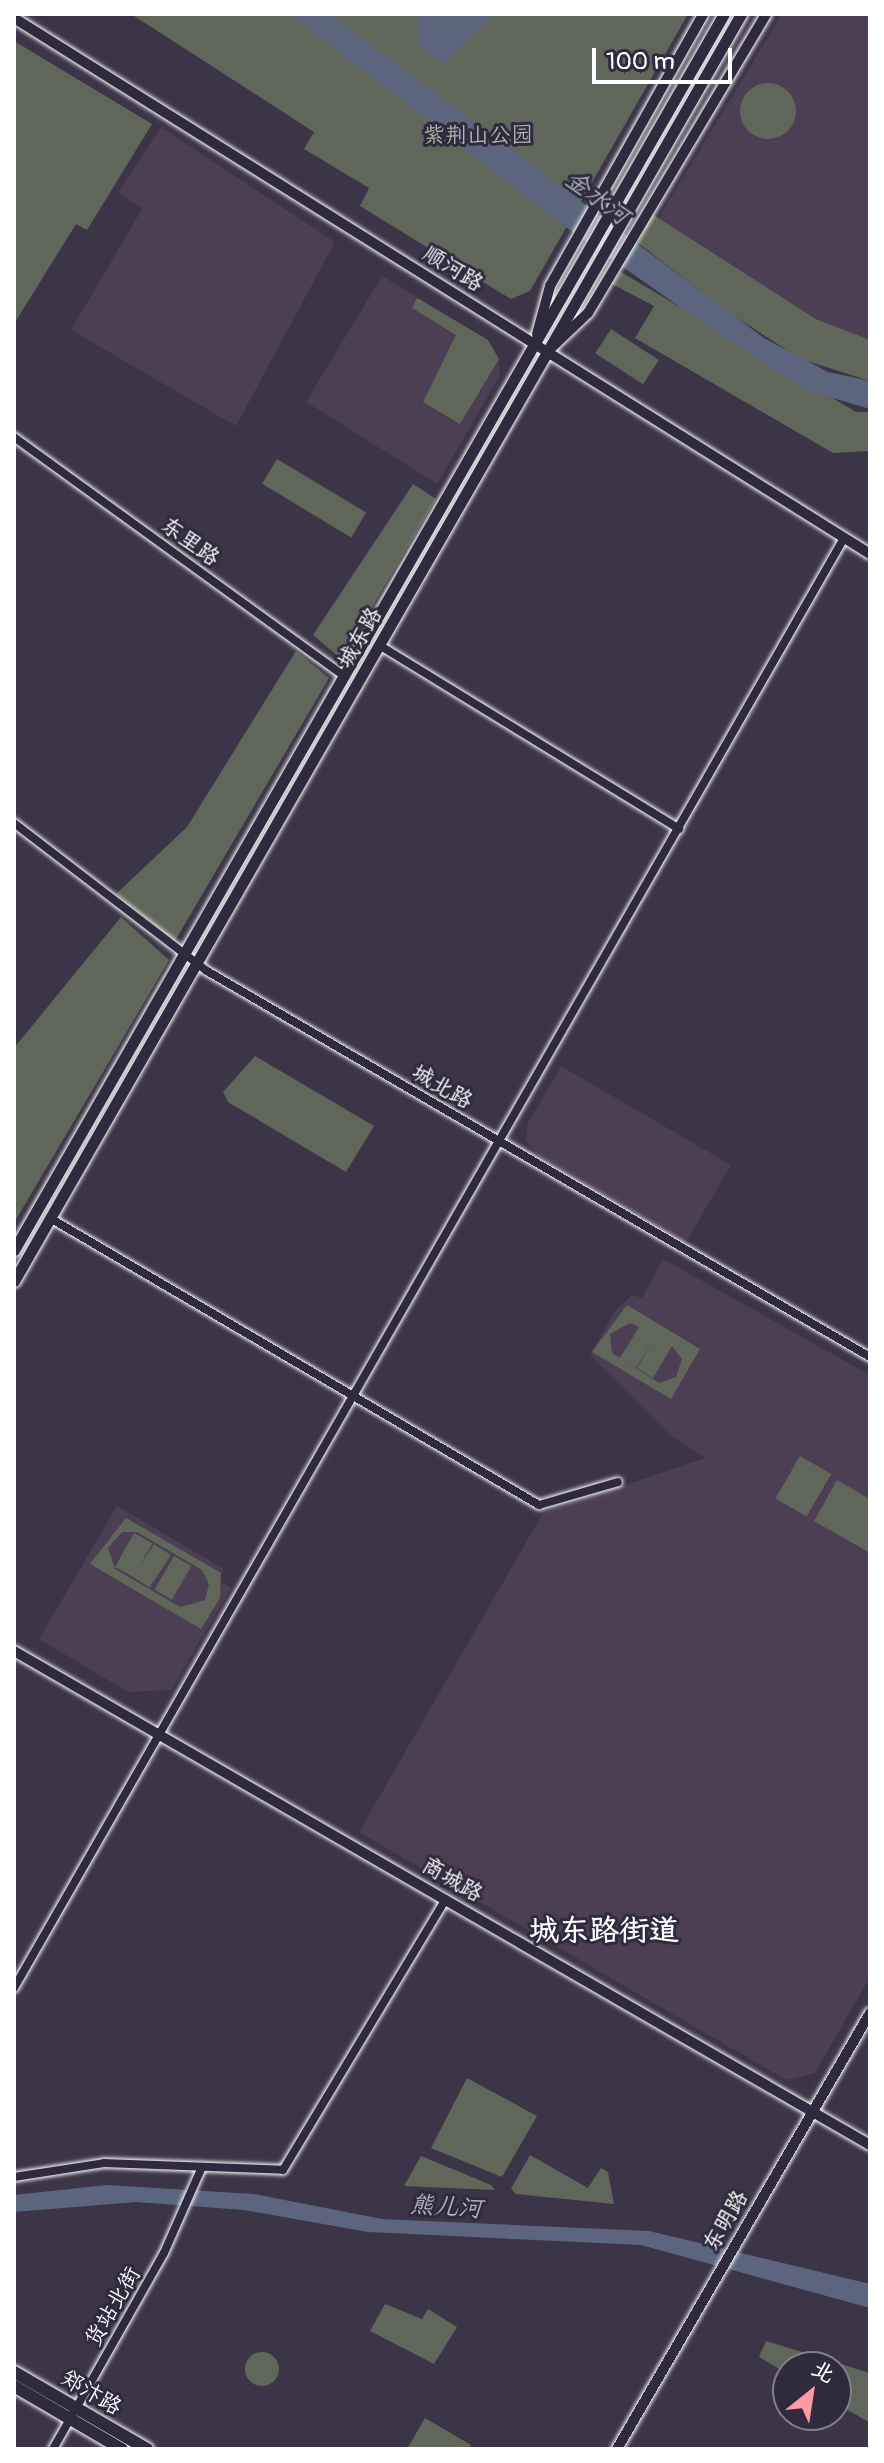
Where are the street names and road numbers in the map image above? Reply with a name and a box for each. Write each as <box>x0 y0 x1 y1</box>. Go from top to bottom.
street label: 顺河路 <box>418 240 488 298</box>
street label: 东里路 <box>156 512 224 572</box>
street label: 城东路 <box>332 603 388 673</box>
street label: 城北路 <box>407 1059 477 1115</box>
street label: 商城路 <box>417 1852 487 1908</box>
street label: 东明路 <box>698 2186 754 2256</box>
street label: 货站北街 <box>80 2262 146 2352</box>
street label: 郑汴路 <box>56 2365 126 2421</box>

